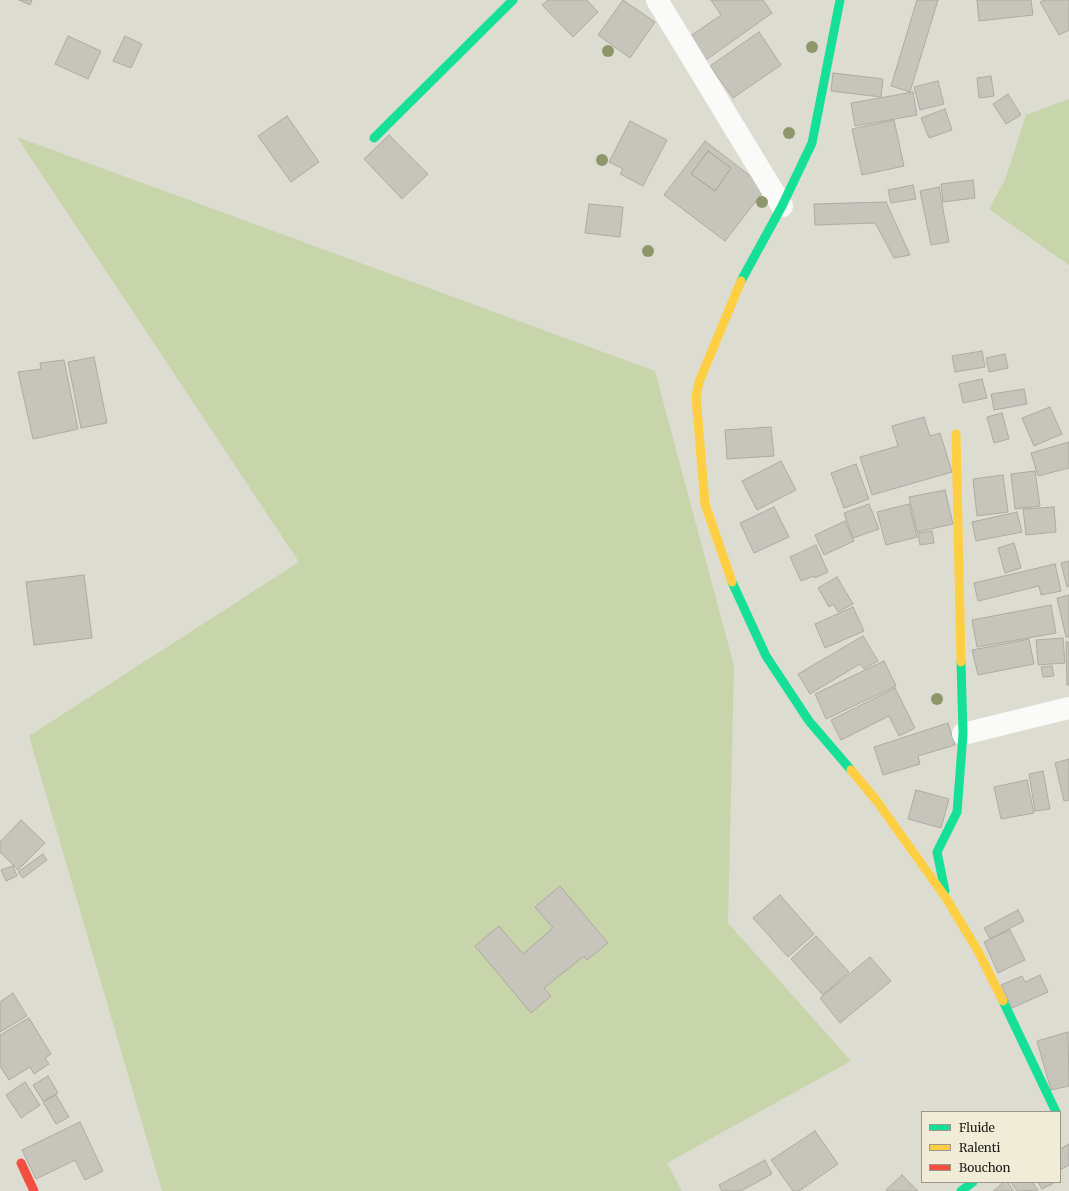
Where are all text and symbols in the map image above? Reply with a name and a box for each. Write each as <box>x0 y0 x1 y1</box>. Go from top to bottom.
legend <box>921 1111 1061 1183</box>
text: Fluide <box>959 1120 995 1135</box>
text: Ralenti <box>959 1140 1000 1155</box>
text: Bouchon <box>959 1160 1011 1175</box>

